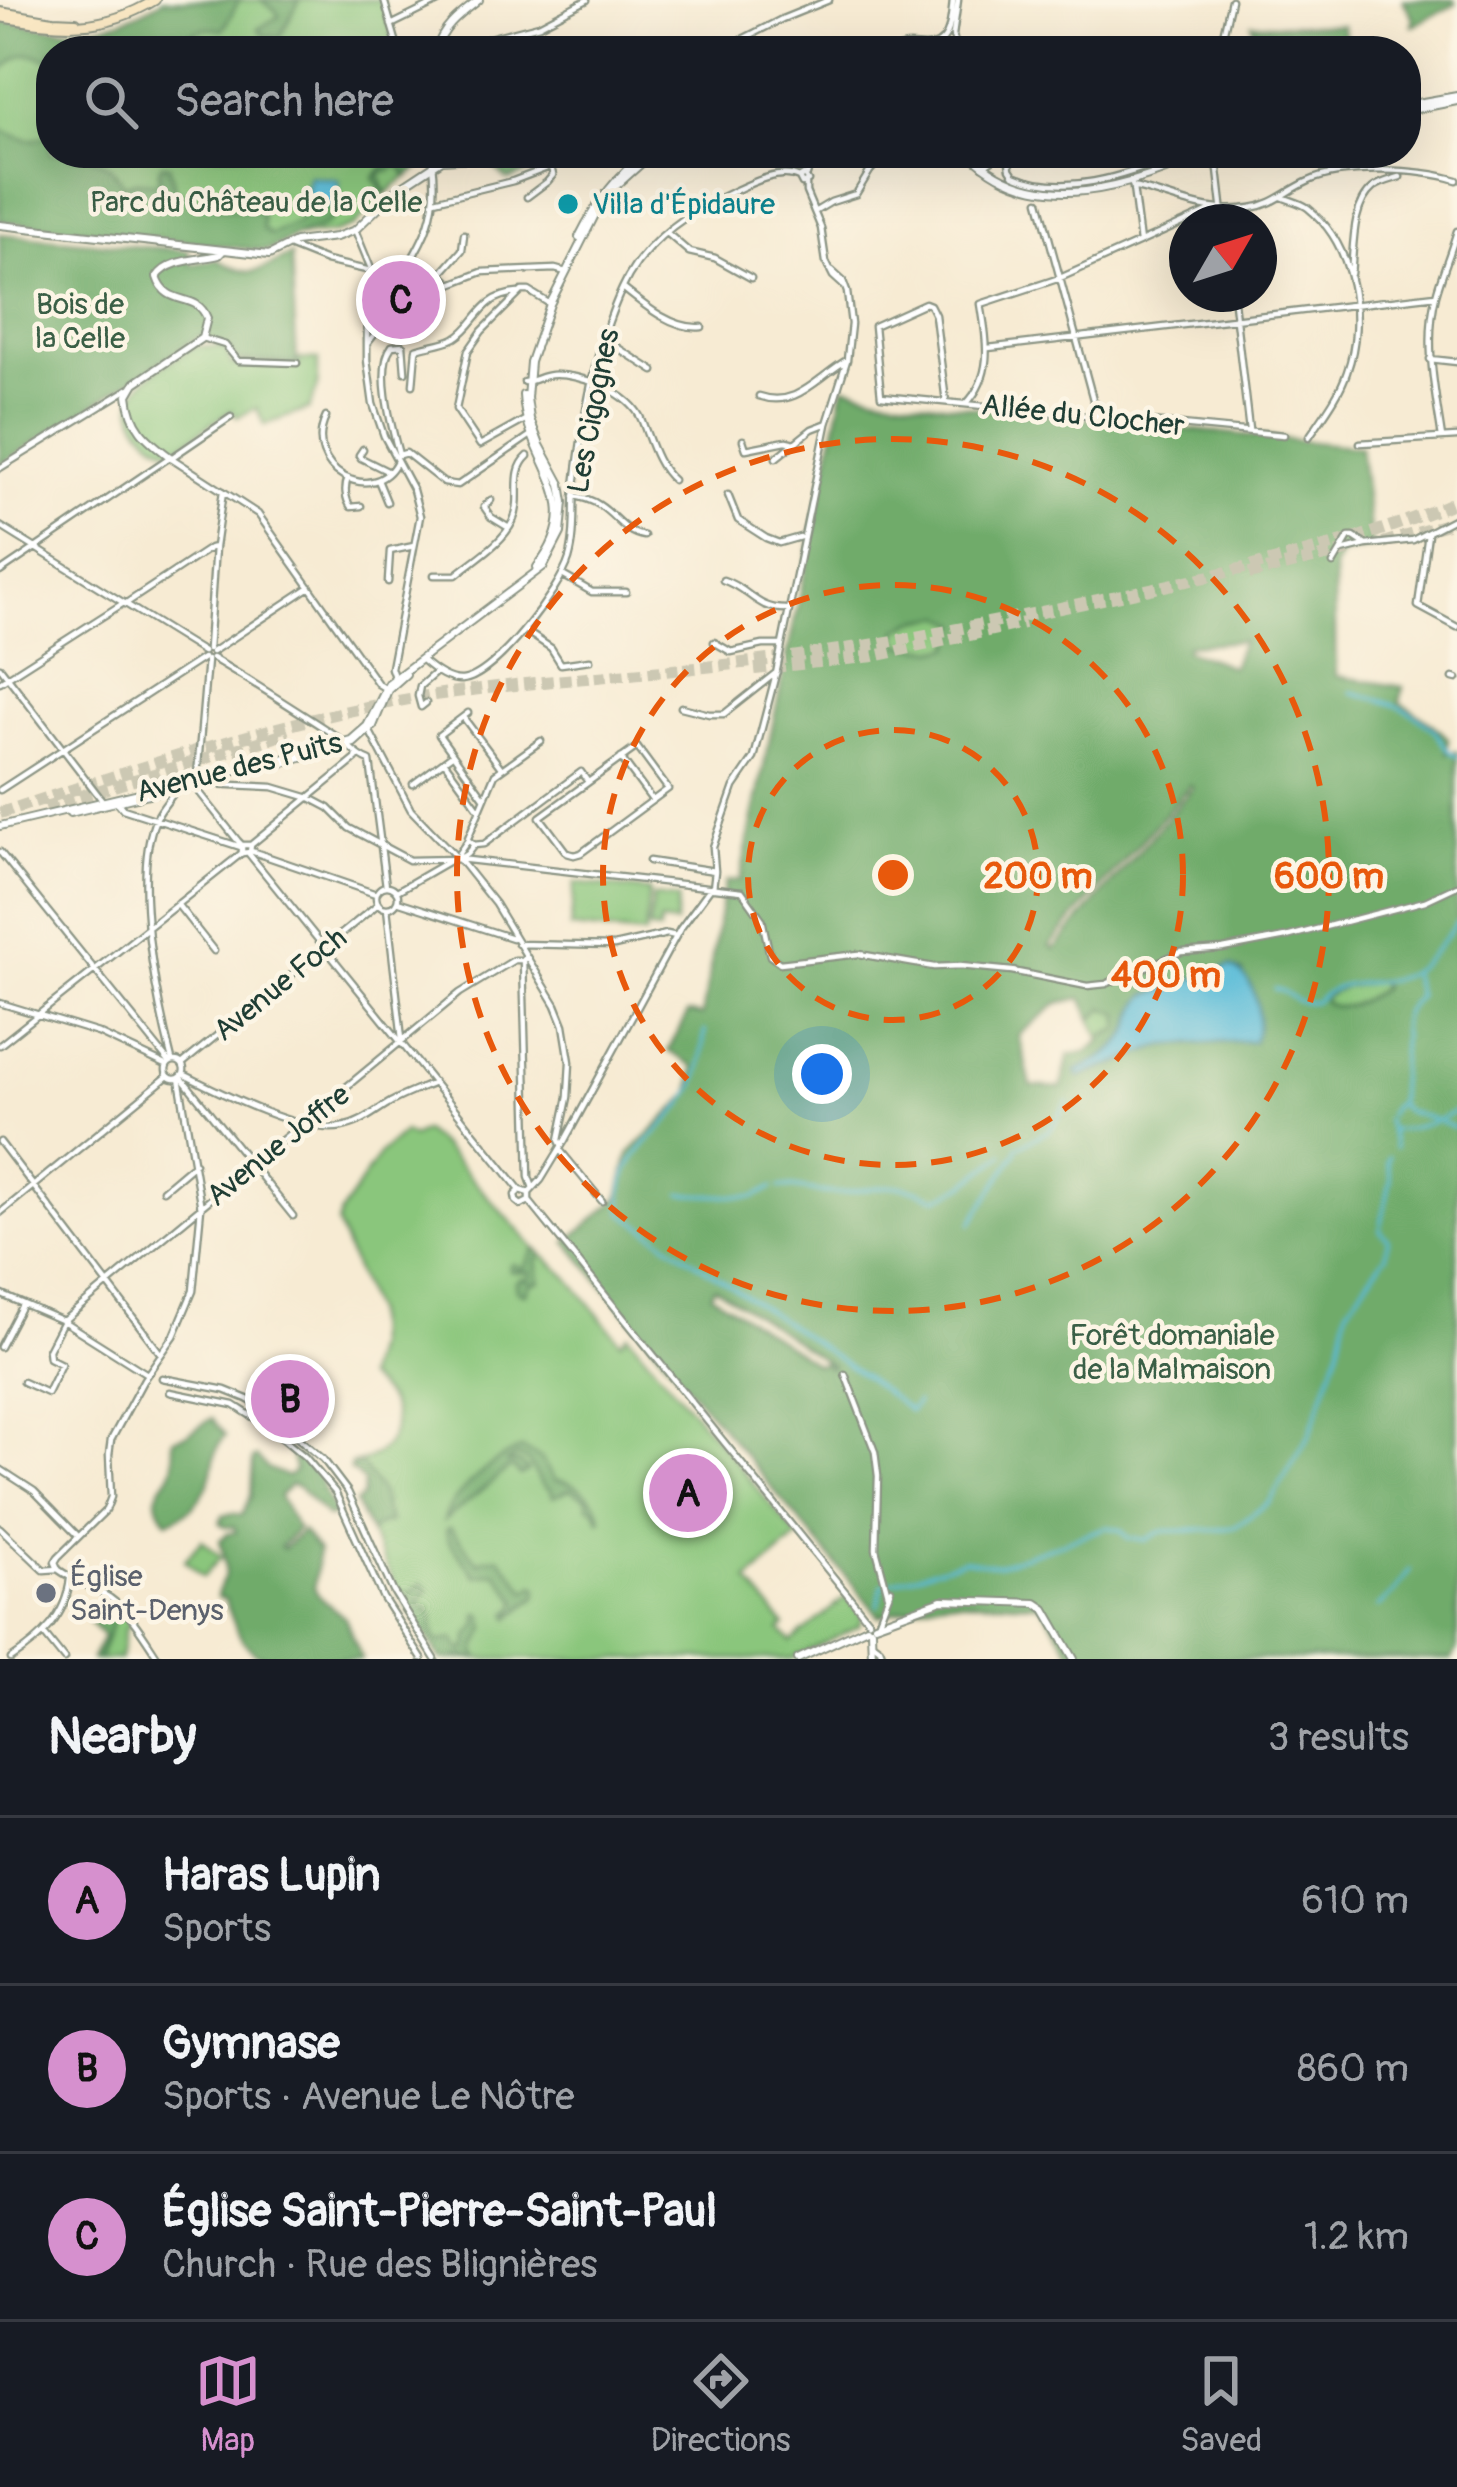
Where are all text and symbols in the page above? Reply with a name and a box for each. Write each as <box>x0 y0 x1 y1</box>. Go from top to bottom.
search box <box>36 36 1421 168</box>
icon: search <box>78 69 144 135</box>
text: Search here <box>174 74 394 130</box>
park label: Parc du Château de la Celle <box>90 184 423 221</box>
place label: Villa d'Épidaure <box>592 186 775 223</box>
marker: Villa d'Épidaure <box>555 191 581 217</box>
north arrow <box>1169 204 1277 312</box>
pin: C <box>362 255 440 345</box>
park label: Bois de la Celle <box>35 286 125 357</box>
street label: Les Cigognes <box>559 326 628 497</box>
street label: Allée du Clocher <box>980 386 1187 445</box>
street label: Avenue des Puits <box>132 724 346 811</box>
centre of rings <box>872 854 914 896</box>
text: 200 m <box>983 854 1093 899</box>
text: 600 m <box>1274 854 1384 899</box>
street label: Avenue Foch <box>206 919 354 1049</box>
text: 400 m <box>1111 953 1221 998</box>
your location <box>792 1044 852 1104</box>
street label: Avenue Joffre <box>199 1076 358 1214</box>
park label: Forêt domaniale de la Malmaison <box>1069 1317 1275 1388</box>
pin: B <box>251 1354 329 1444</box>
pin: A <box>649 1448 727 1538</box>
place label: Église Saint-Denys <box>70 1558 224 1629</box>
marker: Église Saint-Denys <box>33 1580 59 1606</box>
text: Nearby <box>48 1705 196 1769</box>
text: 3 results <box>1268 1713 1409 1762</box>
text: Haras Lupin <box>162 1848 381 1904</box>
text: A <box>74 1876 100 1925</box>
text: 610 m <box>1301 1876 1409 1925</box>
text: Sports <box>162 1904 271 1953</box>
text: Gymnase <box>162 2016 340 2072</box>
text: B <box>76 2044 98 2093</box>
text: 860 m <box>1297 2044 1409 2093</box>
text: Sports · Avenue Le Nôtre <box>162 2072 575 2121</box>
text: Église Saint-Pierre-Saint-Paul <box>162 2184 717 2240</box>
text: C <box>75 2212 99 2261</box>
text: 1.2 km <box>1304 2212 1409 2261</box>
text: Church · Rue des Blignières <box>162 2240 598 2289</box>
tab: Map <box>195 2348 261 2461</box>
tab: Directions <box>651 2348 791 2461</box>
tab: Saved <box>1180 2348 1262 2461</box>

